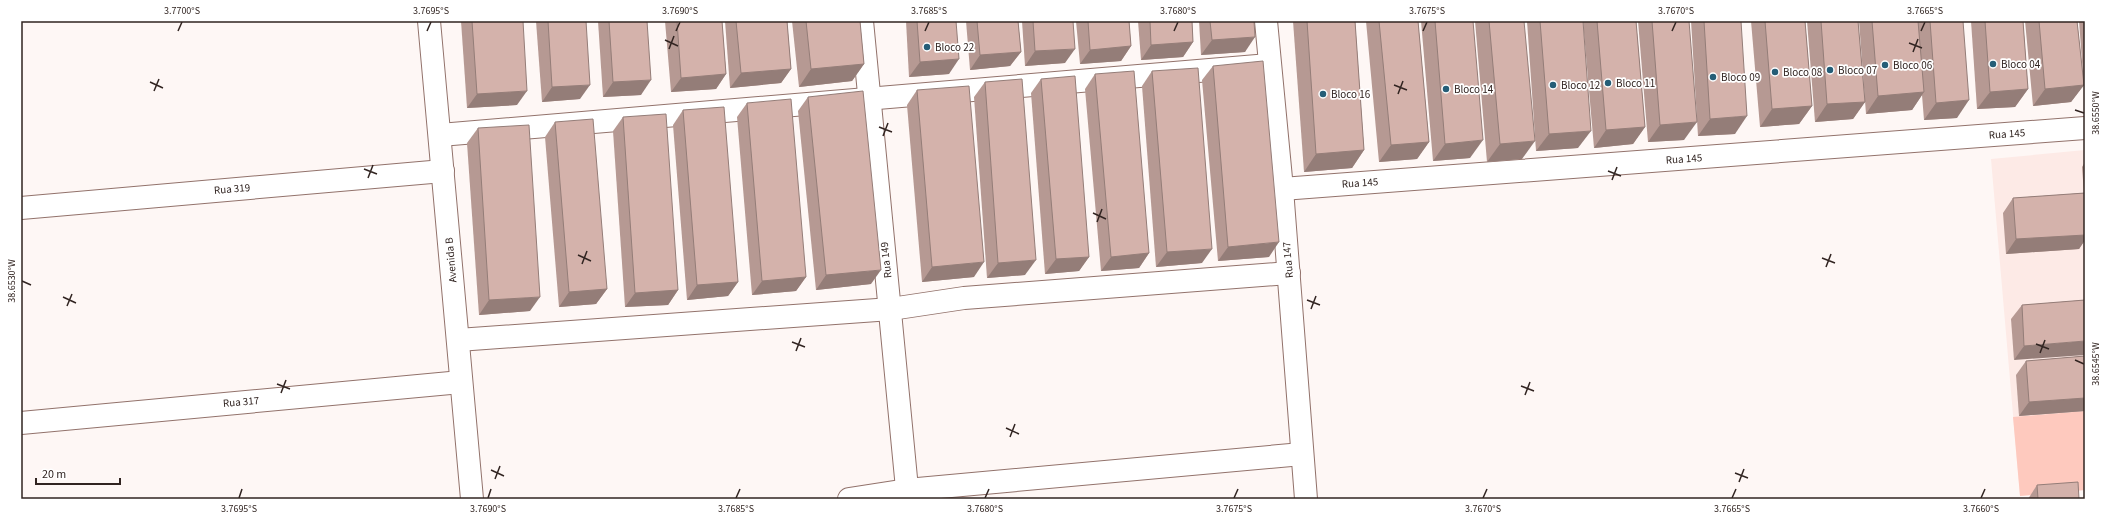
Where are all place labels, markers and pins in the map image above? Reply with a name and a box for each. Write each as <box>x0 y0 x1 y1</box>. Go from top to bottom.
place label: Bloco 22 <box>935 40 974 55</box>
marker: Bloco 22 <box>922 42 932 52</box>
place label: Bloco 04 <box>2001 57 2041 72</box>
place label: Bloco 06 <box>1893 58 1933 73</box>
marker: Bloco 04 <box>1988 59 1998 69</box>
marker: Bloco 06 <box>1880 60 1890 70</box>
place label: Bloco 07 <box>1838 63 1877 78</box>
place label: Bloco 08 <box>1783 65 1823 80</box>
marker: Bloco 07 <box>1825 65 1835 75</box>
marker: Bloco 08 <box>1770 67 1780 77</box>
place label: Bloco 09 <box>1721 70 1760 85</box>
marker: Bloco 09 <box>1708 72 1718 82</box>
place label: Bloco 11 <box>1616 76 1655 91</box>
place label: Bloco 12 <box>1561 78 1600 93</box>
marker: Bloco 11 <box>1603 78 1613 88</box>
marker: Bloco 12 <box>1548 80 1558 90</box>
place label: Bloco 14 <box>1454 82 1494 97</box>
marker: Bloco 14 <box>1441 84 1451 94</box>
place label: Bloco 16 <box>1331 87 1371 102</box>
marker: Bloco 16 <box>1318 89 1328 99</box>

